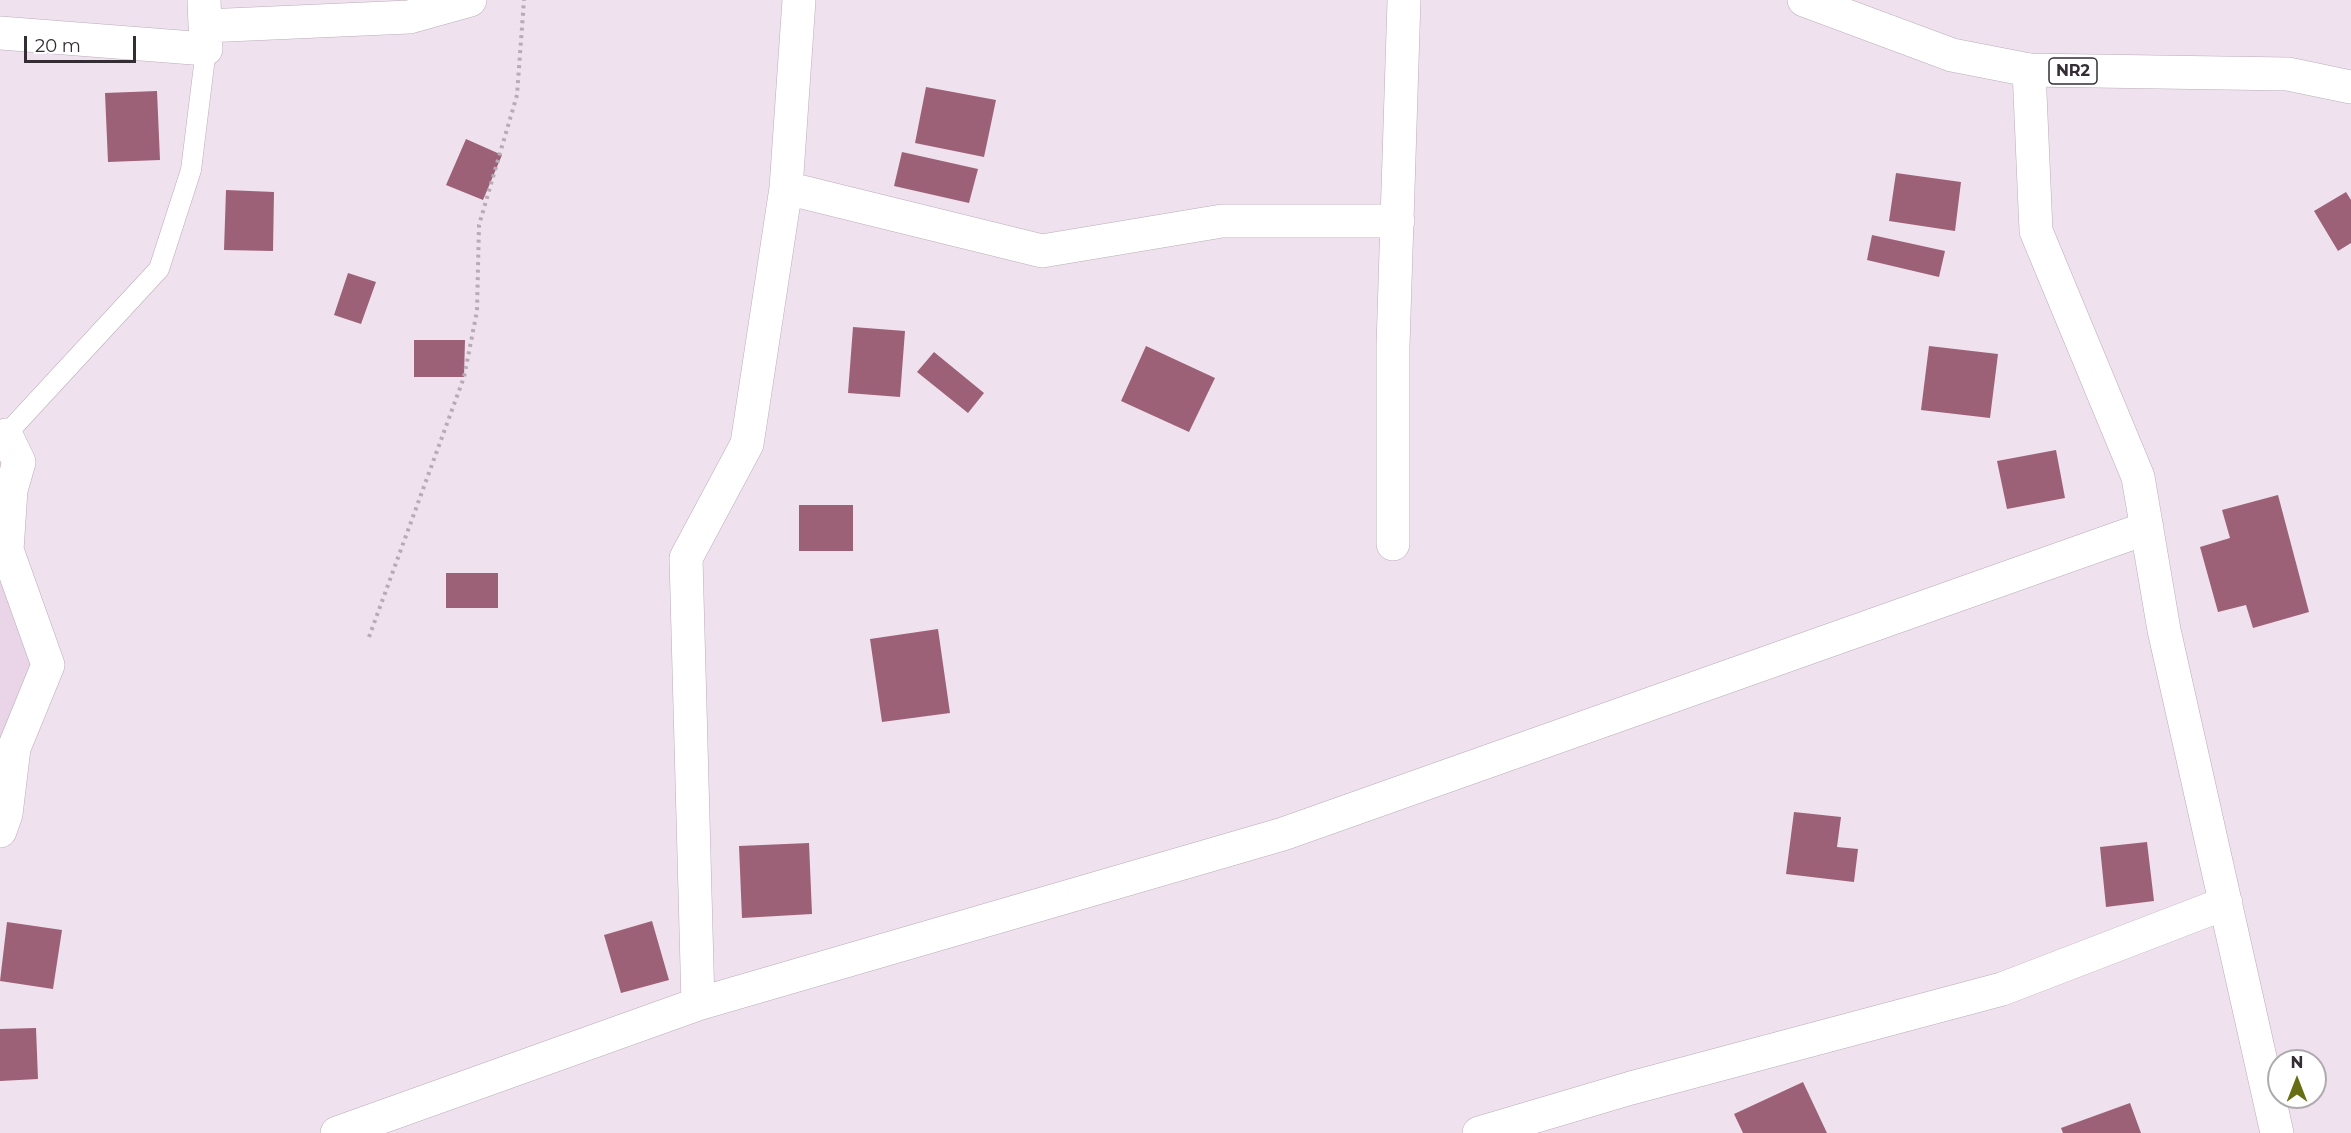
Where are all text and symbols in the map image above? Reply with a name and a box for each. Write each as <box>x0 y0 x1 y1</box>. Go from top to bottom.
scale bar <box>27 24 140 62</box>
text: 20 m <box>35 35 81 57</box>
road number: NR2 <box>2049 58 2097 84</box>
north arrow <box>2267 1049 2327 1109</box>
text: N <box>2291 1053 2303 1072</box>

